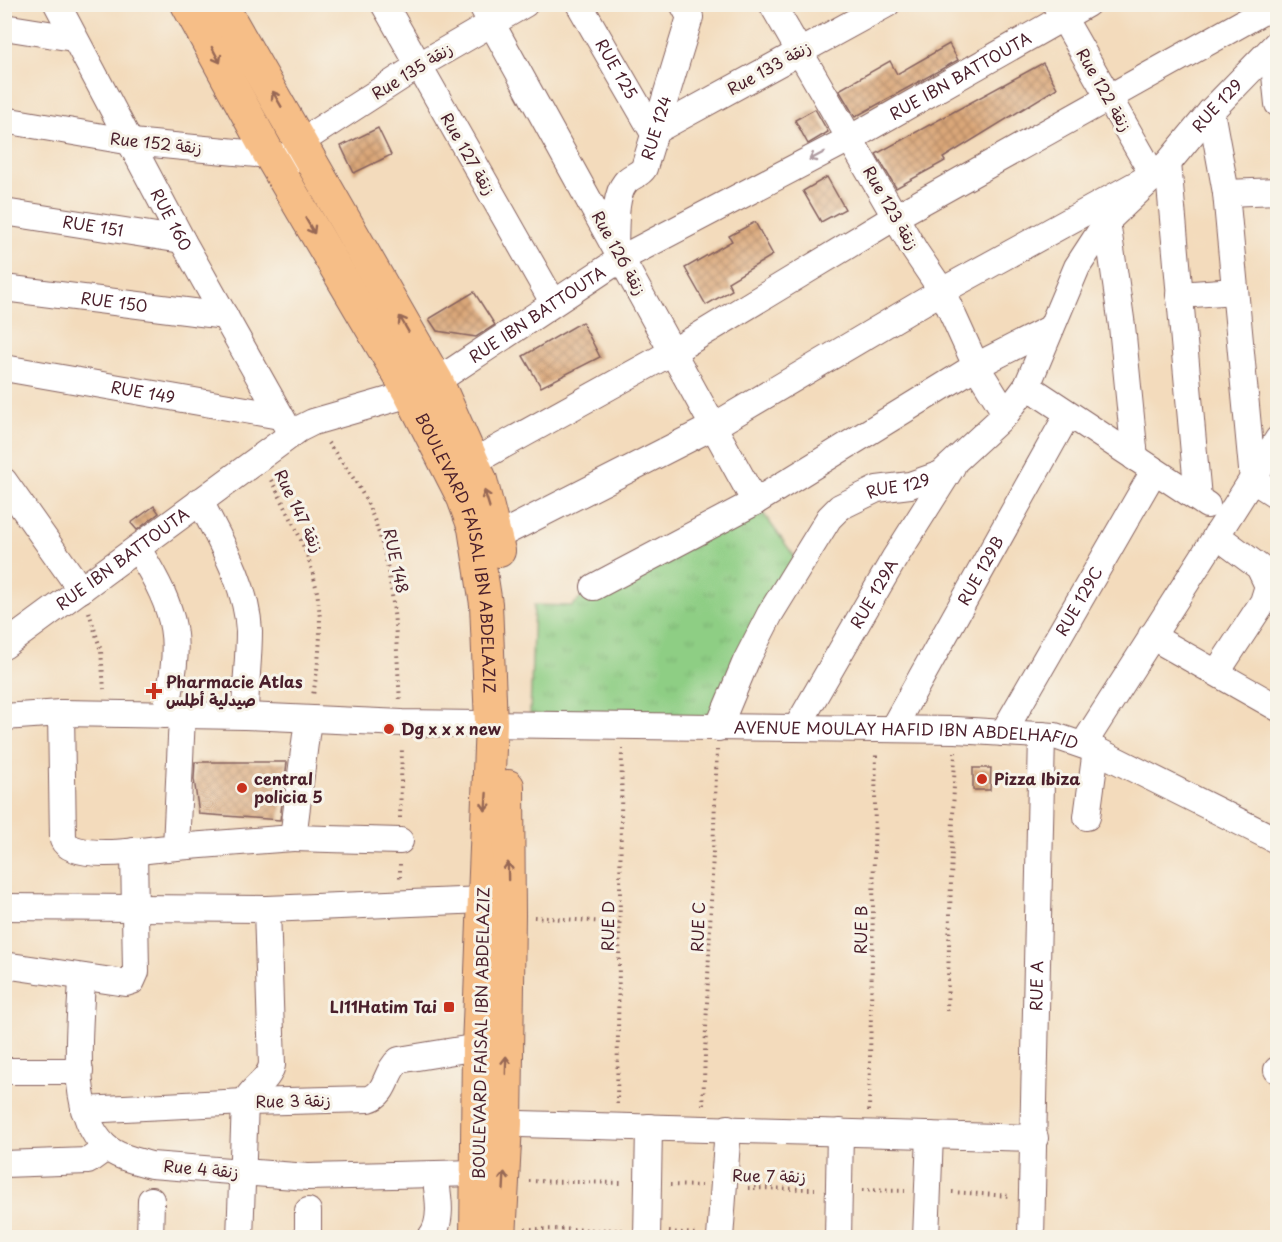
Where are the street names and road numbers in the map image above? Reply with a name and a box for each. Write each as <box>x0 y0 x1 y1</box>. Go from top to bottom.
street label: RUE IBN BATTOUTA <box>884 25 1035 125</box>
street label: RUE 125 <box>591 34 644 103</box>
street label: Rue 133 زنقة <box>722 34 815 100</box>
street label: Rue 135 زنقة <box>366 36 457 105</box>
street label: Rue 122 زنقة <box>1071 43 1138 136</box>
street label: RUE 129 <box>1185 73 1247 137</box>
street label: RUE 124 <box>634 92 676 163</box>
street label: Rue 127 زنقة <box>436 108 502 199</box>
street label: Rue 152 زنقة <box>109 125 203 159</box>
street label: Rue 123 زنقة <box>858 161 926 254</box>
street label: RUE 160 <box>146 184 199 255</box>
street label: Rue 126 زنقة <box>587 206 653 299</box>
street label: RUE 151 <box>61 208 125 242</box>
street label: RUE IBN BATTOUTA <box>463 259 610 368</box>
street label: RUE 150 <box>79 285 149 317</box>
street label: RUE 149 <box>109 374 177 409</box>
street label: BOULEVARD FAISAL IBN ABDELAZIZ <box>410 408 503 694</box>
street label: Rue 147 زنقة <box>269 465 330 556</box>
street label: RUE 129 <box>861 466 933 504</box>
street label: RUE IBN BATTOUTA <box>50 501 194 615</box>
street label: RUE 148 <box>378 526 416 595</box>
street label: RUE 129B <box>951 531 1009 609</box>
street label: RUE 129A <box>843 554 903 633</box>
street label: RUE 129C <box>1049 562 1108 640</box>
street label: AVENUE MOULAY HAFID IBN ABDELHAFID <box>734 714 1082 754</box>
street label: BOULEVARD FAISAL IBN ABDELAZIZ <box>465 887 495 1179</box>
street label: RUE D <box>595 900 619 952</box>
street label: RUE C <box>684 901 710 953</box>
street label: RUE B <box>848 905 872 955</box>
street label: RUE A <box>1023 961 1048 1011</box>
street label: Rue 3 زنقة <box>255 1087 331 1113</box>
street label: Rue 4 زنقة <box>163 1153 240 1183</box>
street label: Rue 7 زنقة <box>732 1162 806 1188</box>

